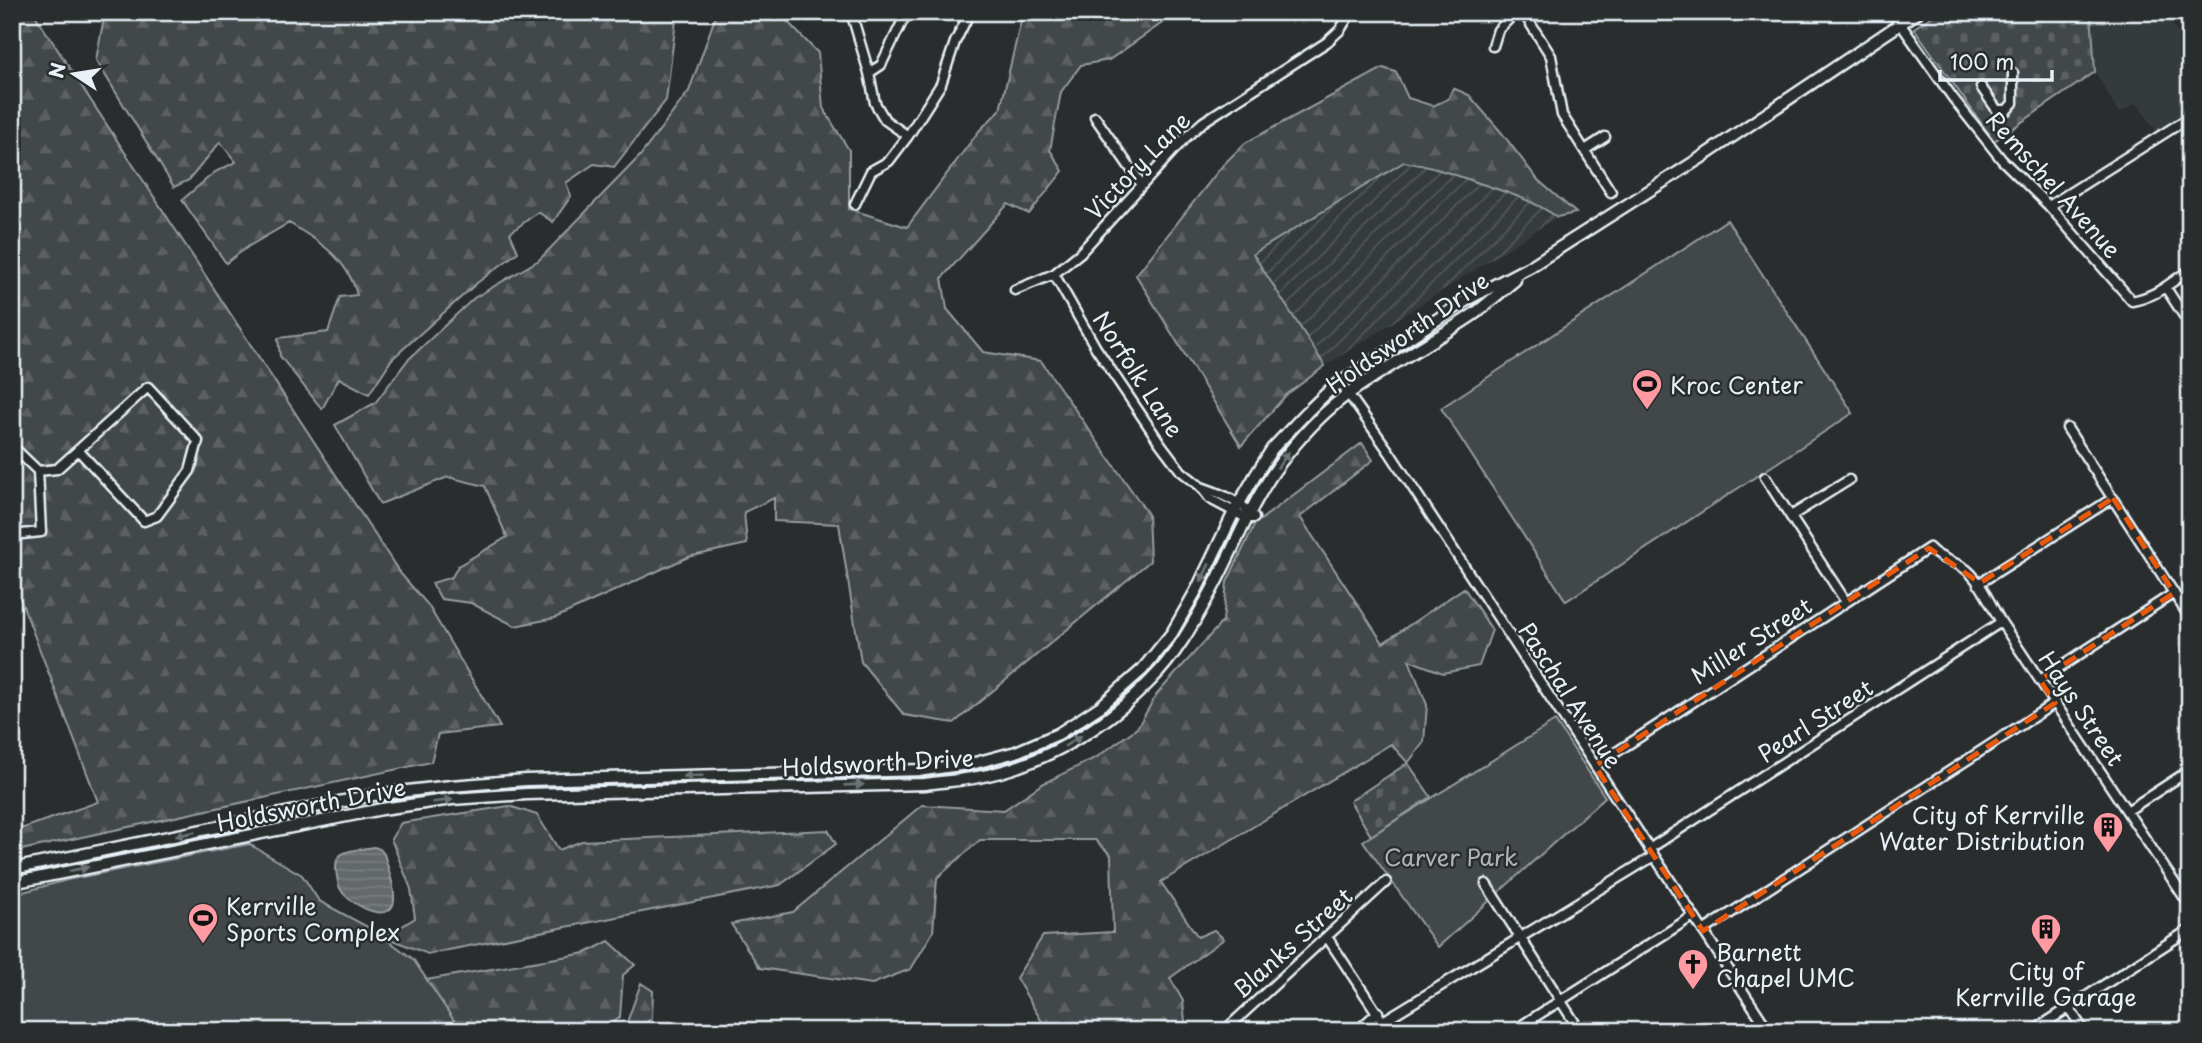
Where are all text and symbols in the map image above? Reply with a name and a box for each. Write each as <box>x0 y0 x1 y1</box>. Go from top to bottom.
north arrow <box>38 38 108 108</box>
scale bar <box>1940 38 2052 82</box>
text: 100 m <box>1950 45 2014 77</box>
text: N <box>41 60 72 81</box>
street label: Victory Lane <box>1076 103 1198 227</box>
street label: Remschel Avenue <box>1978 103 2130 265</box>
street label: Holdsworth Drive <box>1318 263 1496 401</box>
street label: Norfolk Lane <box>1085 304 1193 444</box>
sports icon: Kroc Center <box>1630 367 1664 411</box>
place label: Kroc Center <box>1670 367 1803 402</box>
one-way arrow <box>1276 451 1290 470</box>
one-way arrow <box>1199 563 1210 584</box>
street label: Miller Street <box>1684 588 1818 692</box>
street label: Paschal Avenue <box>1511 615 1631 775</box>
street label: Hays Street <box>2031 643 2133 773</box>
street label: Pearl Street <box>1751 670 1879 770</box>
one-way arrow <box>1064 734 1083 747</box>
street label: Holdsworth Drive <box>781 740 975 784</box>
street label: Holdsworth Drive <box>214 769 408 839</box>
one-way arrow <box>681 770 703 782</box>
one-way arrow <box>843 780 865 791</box>
one-way arrow <box>433 795 455 806</box>
place label: City of Kerrville Water Distribution <box>1879 797 2085 858</box>
building icon: City of Kerrville Water Distribution <box>2091 810 2125 854</box>
one-way arrow <box>174 828 196 839</box>
park label: Carver Park <box>1384 839 1518 874</box>
one-way arrow <box>68 864 90 875</box>
street label: Blanks Street <box>1224 878 1360 1006</box>
place label: Kerrville Sports Complex <box>226 888 400 949</box>
sports icon: Kerrville Sports Complex <box>186 901 220 945</box>
building icon: City of Kerrville Garage <box>2029 912 2063 956</box>
place label: Barnett Chapel UMC <box>1716 934 1855 995</box>
church icon: Barnett Chapel UMC <box>1676 947 1710 991</box>
place label: City of Kerrville Garage <box>1955 953 2137 1014</box>

